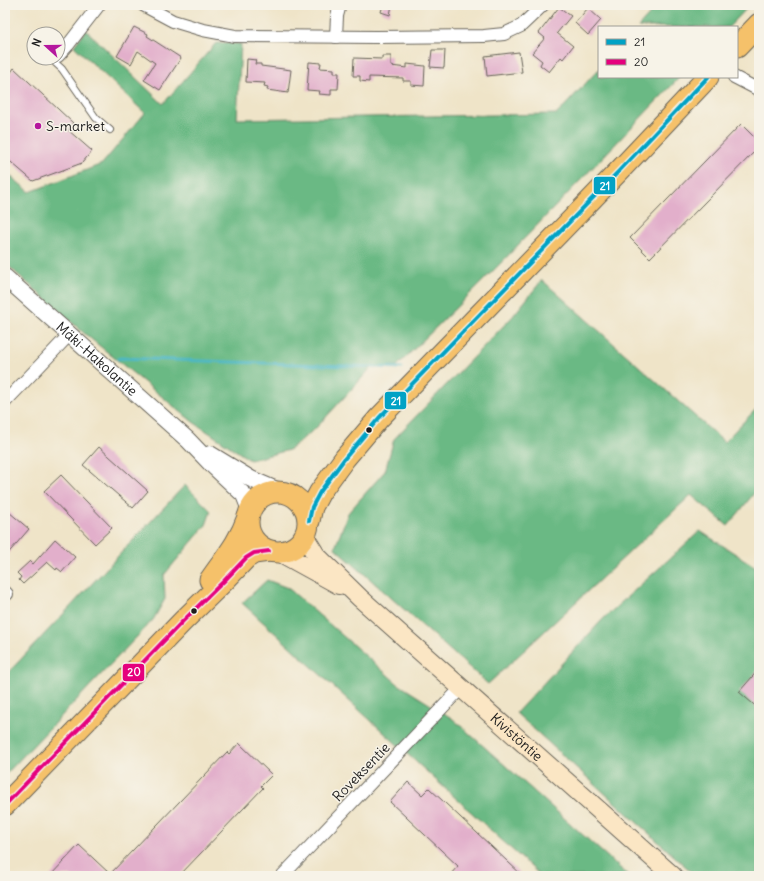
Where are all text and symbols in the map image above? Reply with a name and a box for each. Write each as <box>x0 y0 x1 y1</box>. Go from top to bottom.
north arrow <box>26 26 66 66</box>
legend <box>598 26 738 78</box>
text: 21 <box>634 34 645 49</box>
text: N <box>29 36 45 48</box>
text: 20 <box>634 54 649 69</box>
place label: S-market <box>46 117 105 135</box>
marker: S-market <box>33 121 43 131</box>
line badge: 21 <box>593 176 616 195</box>
text: 21 <box>600 179 610 193</box>
street label: Mäki-Hakolantie <box>52 318 141 400</box>
line badge: 21 <box>384 391 407 410</box>
text: 21 <box>391 394 401 408</box>
unlabelled marker <box>364 425 374 435</box>
unlabelled marker <box>189 606 199 616</box>
line badge: 20 <box>122 663 145 682</box>
text: 20 <box>127 665 141 679</box>
street label: Kivistöntie <box>487 709 546 765</box>
street label: Roveksentie <box>328 739 394 805</box>

